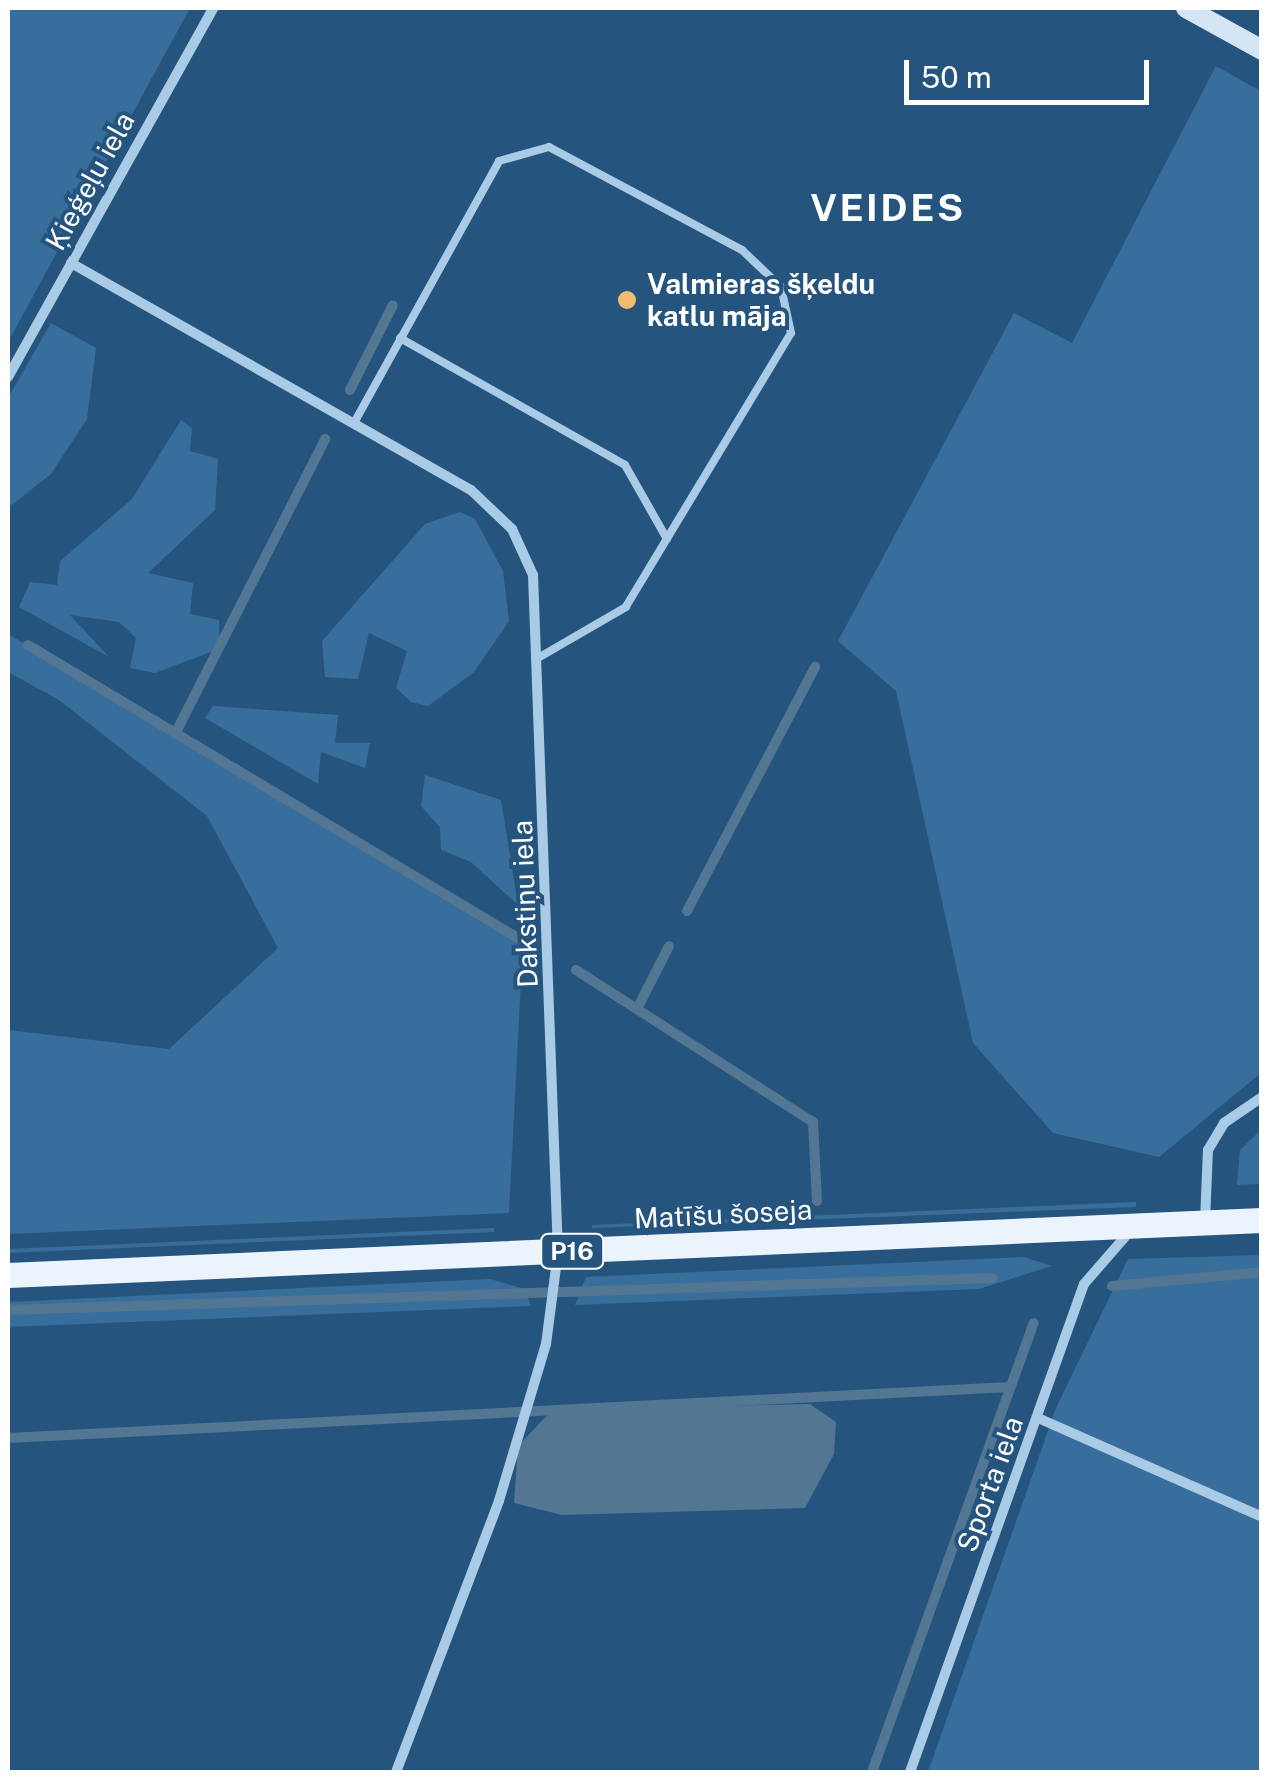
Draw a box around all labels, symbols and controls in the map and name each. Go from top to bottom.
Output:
scale bar [909,40,1154,102]
text: 50 m [921,59,992,95]
street label: Ķieģeļu iela [38,106,142,256]
district label: VEIDES [810,185,966,231]
place label: Valmieras šķeldu katlu māja [647,267,875,333]
marker: Valmieras šķeldu katlu māja [616,289,638,311]
street label: Dakstiņu iela [505,819,545,989]
street label: Matīšu šoseja [633,1193,813,1235]
road number: P16 [540,1231,604,1271]
street label: Sporta iela [950,1412,1030,1556]

